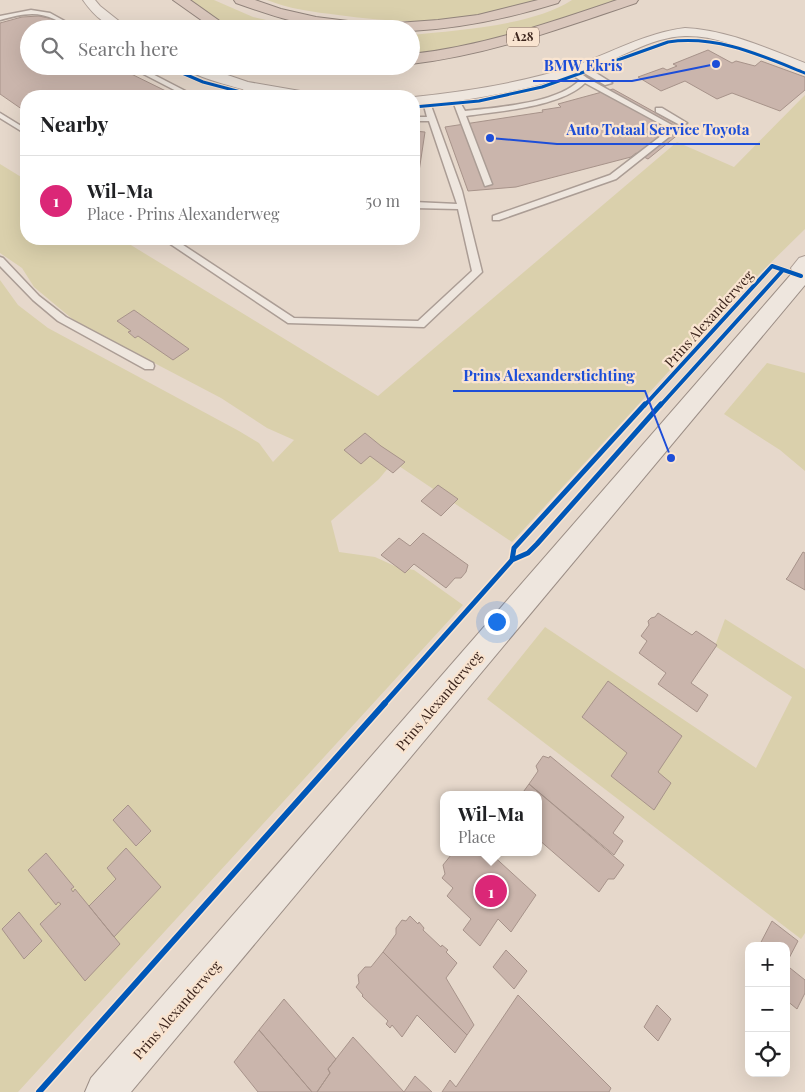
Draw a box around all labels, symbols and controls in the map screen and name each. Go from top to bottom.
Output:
search box [20,20,420,75]
road number: A28 [507,28,539,46]
icon: search [38,34,66,62]
text: Search here [78,35,178,61]
callout: BMW Ekris [533,51,632,81]
text: BMW Ekris [544,55,622,75]
text: Nearby [40,109,109,137]
callout: Auto Totaal Service Toyota [557,114,760,144]
text: Auto Totaal Service Toyota [566,119,750,139]
text: Wil-Ma [87,177,153,203]
text: 1 [53,190,59,211]
text: 50 m [366,190,400,211]
text: Place · Prins Alexanderweg [87,203,280,224]
street label: Prins Alexanderweg [660,265,758,371]
callout: Prins Alexanderstichting [453,361,645,391]
text: Prins Alexanderstichting [463,365,636,385]
your location [484,609,510,635]
street label: Prins Alexanderweg [391,646,486,755]
popup [440,791,542,856]
text: Wil-Ma [458,800,524,826]
text: Place [458,826,496,847]
pin: 1 [475,872,507,910]
map controls [745,942,790,1077]
button: + [745,942,790,987]
street label: Prins Alexanderweg [128,956,225,1063]
button: − [745,987,790,1032]
button: locate [745,1032,790,1077]

